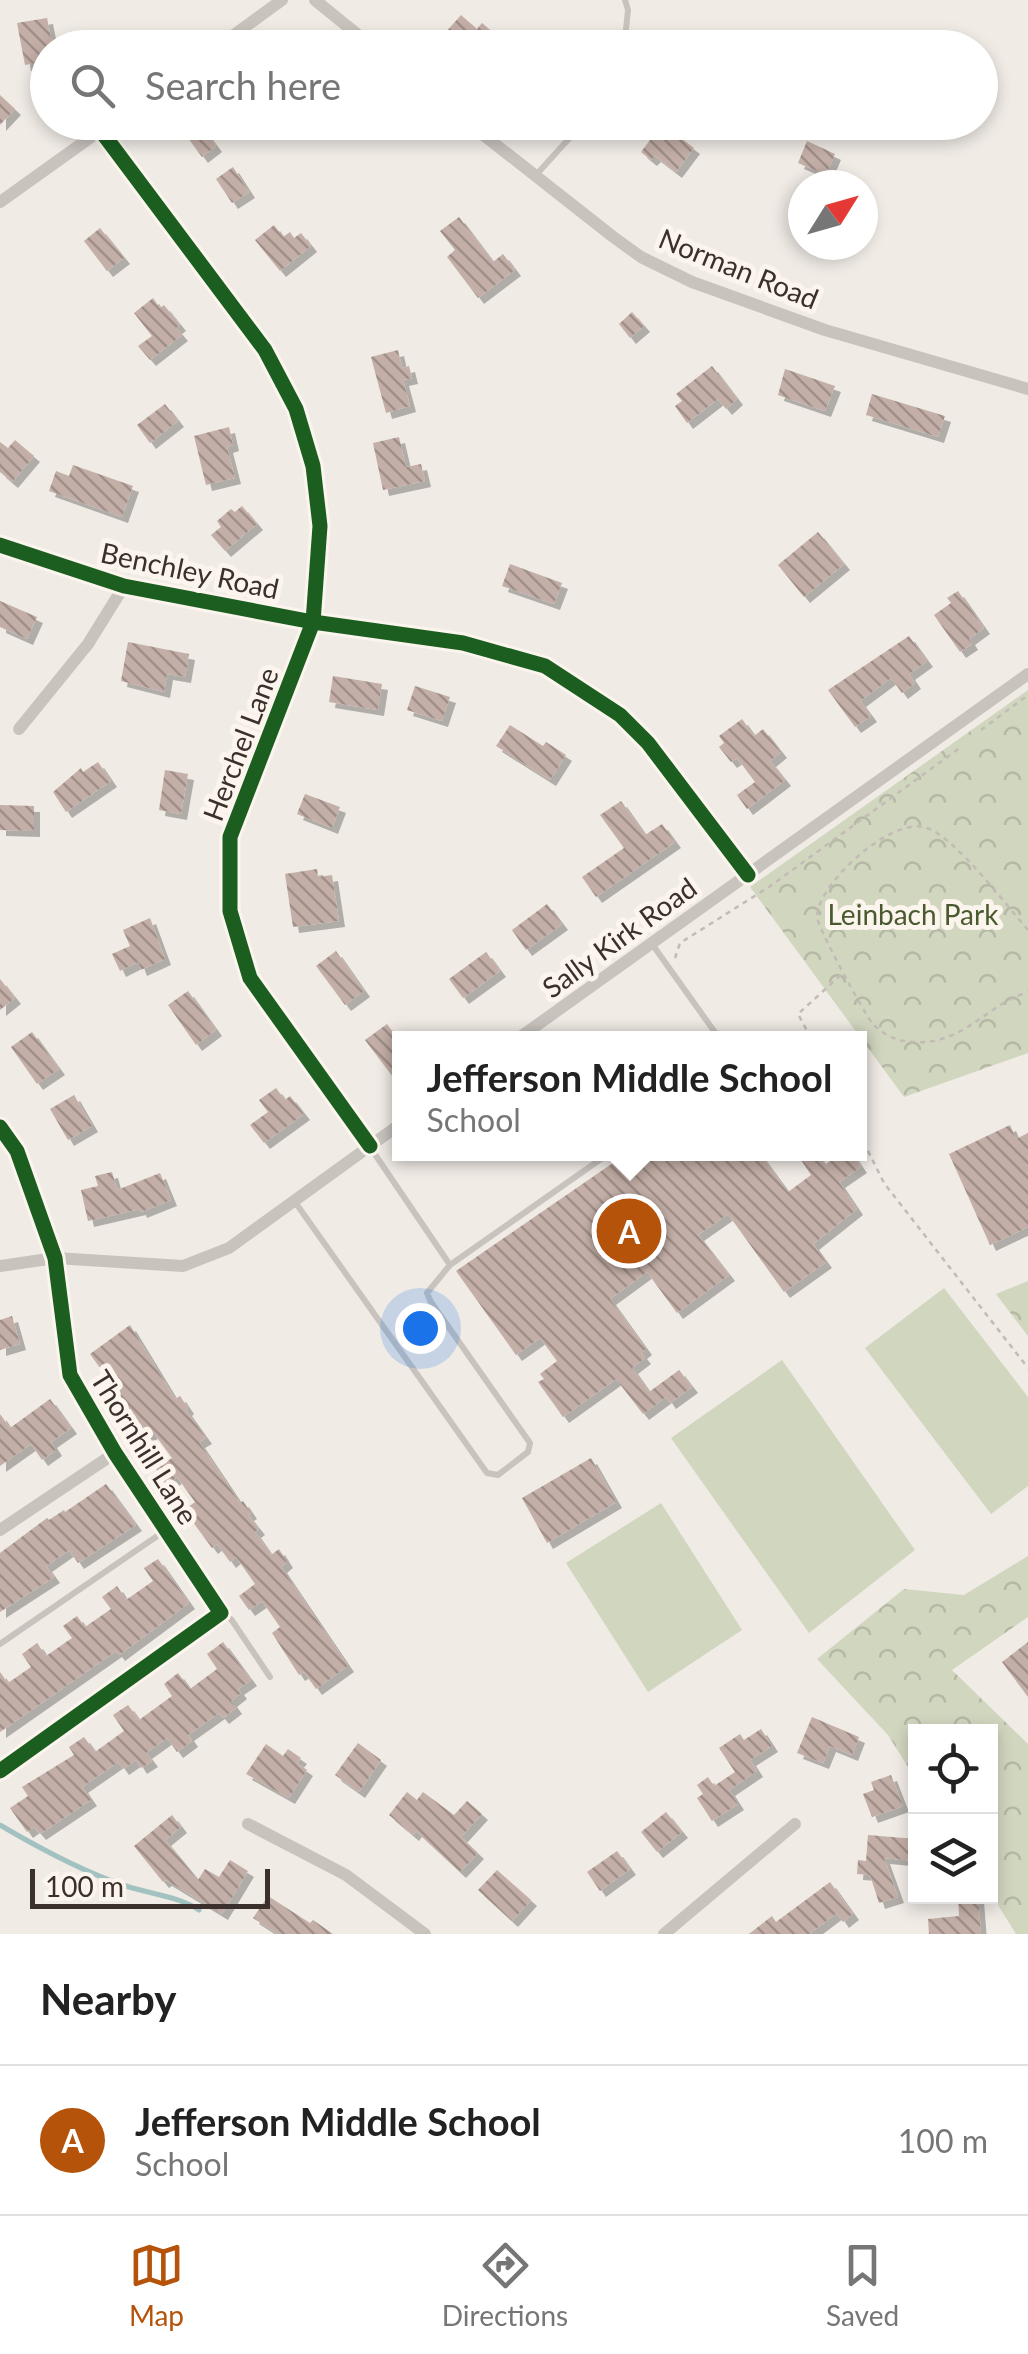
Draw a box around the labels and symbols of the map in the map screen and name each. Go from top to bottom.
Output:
north arrow [788,170,878,260]
street label: Norman Road [654,221,824,315]
street label: Benchley Road [98,535,282,605]
street label: Herchel Lane [195,662,285,826]
street label: Sally Kirk Road [535,870,703,1004]
park label: Leinbach Park [828,897,999,931]
pin: A [596,1194,662,1268]
your location [395,1303,446,1354]
street label: Thornhill Lane [84,1364,206,1530]
scale bar [30,1864,270,1908]

